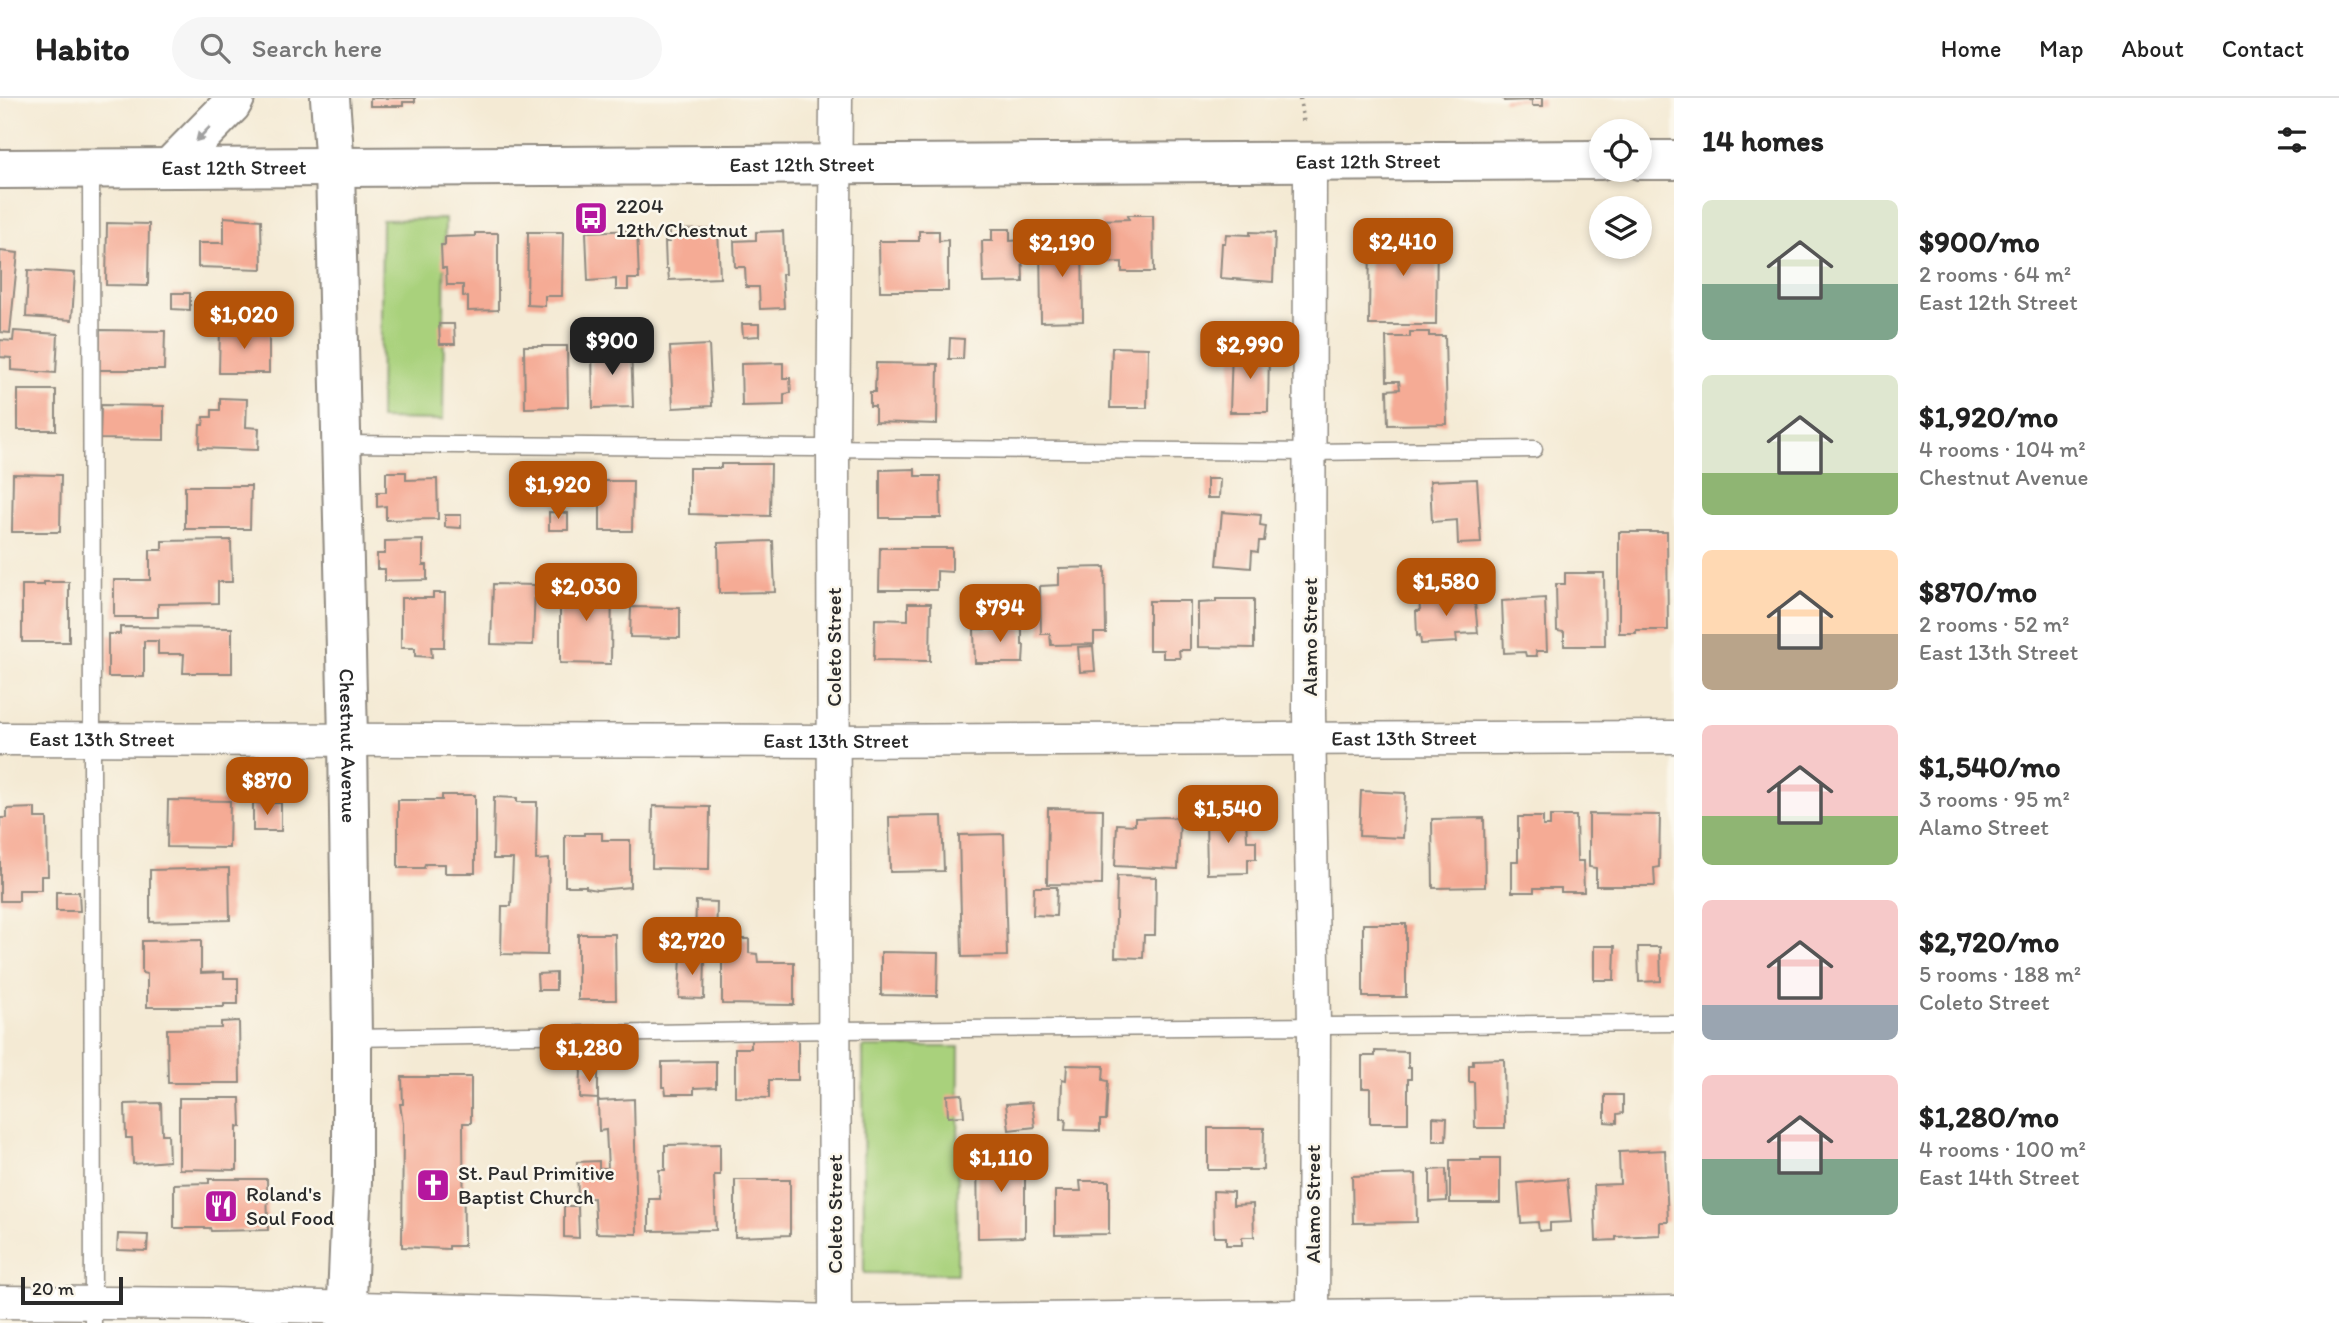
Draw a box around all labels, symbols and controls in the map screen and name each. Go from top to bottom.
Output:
search box [172,17,662,80]
text: Habito [35,29,130,68]
icon: search [196,29,234,67]
text: Search here [252,32,382,64]
text: Home [1941,34,2001,63]
text: Map [2039,34,2083,63]
text: About [2121,34,2184,63]
text: Contact [2222,34,2304,63]
map controls [1589,119,1652,259]
button: locate [1589,119,1652,182]
icon: filters [2273,121,2311,159]
text: 14 homes [1702,122,1824,159]
one-way arrow [195,125,211,142]
street label: East 12th Street [1295,148,1441,174]
street label: East 12th Street [729,151,875,177]
street label: East 12th Street [161,154,307,180]
place label: 2204 12th/Chestnut [616,193,748,242]
button: layers [1589,196,1652,259]
bus stop icon: 2204 12th/Chestnut [572,199,610,237]
pin: $2,410 [1346,218,1460,278]
pin: $2,190 [1005,220,1119,279]
text: $900/mo [1919,223,2040,260]
text: $2,410 [1369,227,1437,255]
text: $2,190 [1029,228,1095,256]
icon: home [1758,228,1842,312]
text: 2 rooms · 64 m² [1919,260,2071,288]
text: East 12th Street [1919,288,2078,316]
pin: $1,020 [187,292,301,351]
text: $1,020 [210,300,278,328]
pin: $900 [571,317,653,377]
pin: $2,990 [1193,322,1307,381]
text: $900 [586,326,638,354]
text: $2,990 [1216,330,1284,358]
text: $1,920/mo [1919,398,2058,435]
icon: home [1758,403,1842,487]
text: 4 rooms · 104 m² [1919,435,2086,463]
pin: $1,920 [501,462,615,521]
text: Chestnut Avenue [1919,463,2088,491]
text: $1,920 [525,470,591,498]
pin: $1,580 [1389,559,1503,618]
pin: $2,030 [529,564,643,623]
text: $1,580 [1413,567,1479,595]
text: $2,030 [551,572,621,600]
text: $870/mo [1919,573,2037,610]
street label: Alamo Street [1297,578,1322,696]
icon: home [1758,578,1842,662]
pin: $794 [959,584,1041,644]
street label: Coleto Street [821,587,846,707]
text: $794 [976,593,1024,621]
text: 2 rooms · 52 m² [1919,610,2069,638]
text: East 13th Street [1919,638,2078,666]
street label: Chestnut Avenue [334,668,362,823]
street label: East 13th Street [1331,725,1477,751]
street label: East 13th Street [29,726,175,751]
street label: East 13th Street [763,728,909,753]
text: $1,540/mo [1919,748,2061,785]
icon: home [1758,753,1842,837]
pin: $870 [226,758,308,817]
text: $870 [242,766,292,794]
text: 3 rooms · 95 m² [1919,785,2070,813]
pin: $1,540 [1171,786,1285,845]
text: $1,540 [1194,794,1262,822]
text: Alamo Street [1919,813,2049,841]
pin: $2,720 [635,918,749,977]
text: $2,720/mo [1919,923,2059,960]
text: $2,720 [659,926,725,954]
icon: home [1758,928,1842,1012]
text: 5 rooms · 188 m² [1919,960,2081,988]
text: Coleto Street [1919,988,2050,1016]
pin: $1,280 [532,1024,646,1084]
text: $1,280 [556,1033,622,1061]
text: $1,280/mo [1919,1098,2059,1135]
icon: home [1758,1103,1842,1187]
pin: $1,110 [944,1134,1058,1194]
text: 4 rooms · 100 m² [1919,1135,2086,1163]
text: $1,110 [969,1143,1033,1171]
street label: Alamo Street [1300,1145,1325,1263]
street label: Coleto Street [822,1154,847,1274]
place label: St. Paul Primitive Baptist Church [458,1160,615,1209]
text: East 14th Street [1919,1163,2080,1191]
church icon: St. Paul Primitive Baptist Church [414,1166,452,1204]
place label: Roland's Soul Food [246,1181,334,1230]
restaurant icon: Roland's Soul Food [202,1187,240,1225]
scale bar [21,1274,122,1306]
text: 20 m [32,1277,74,1300]

